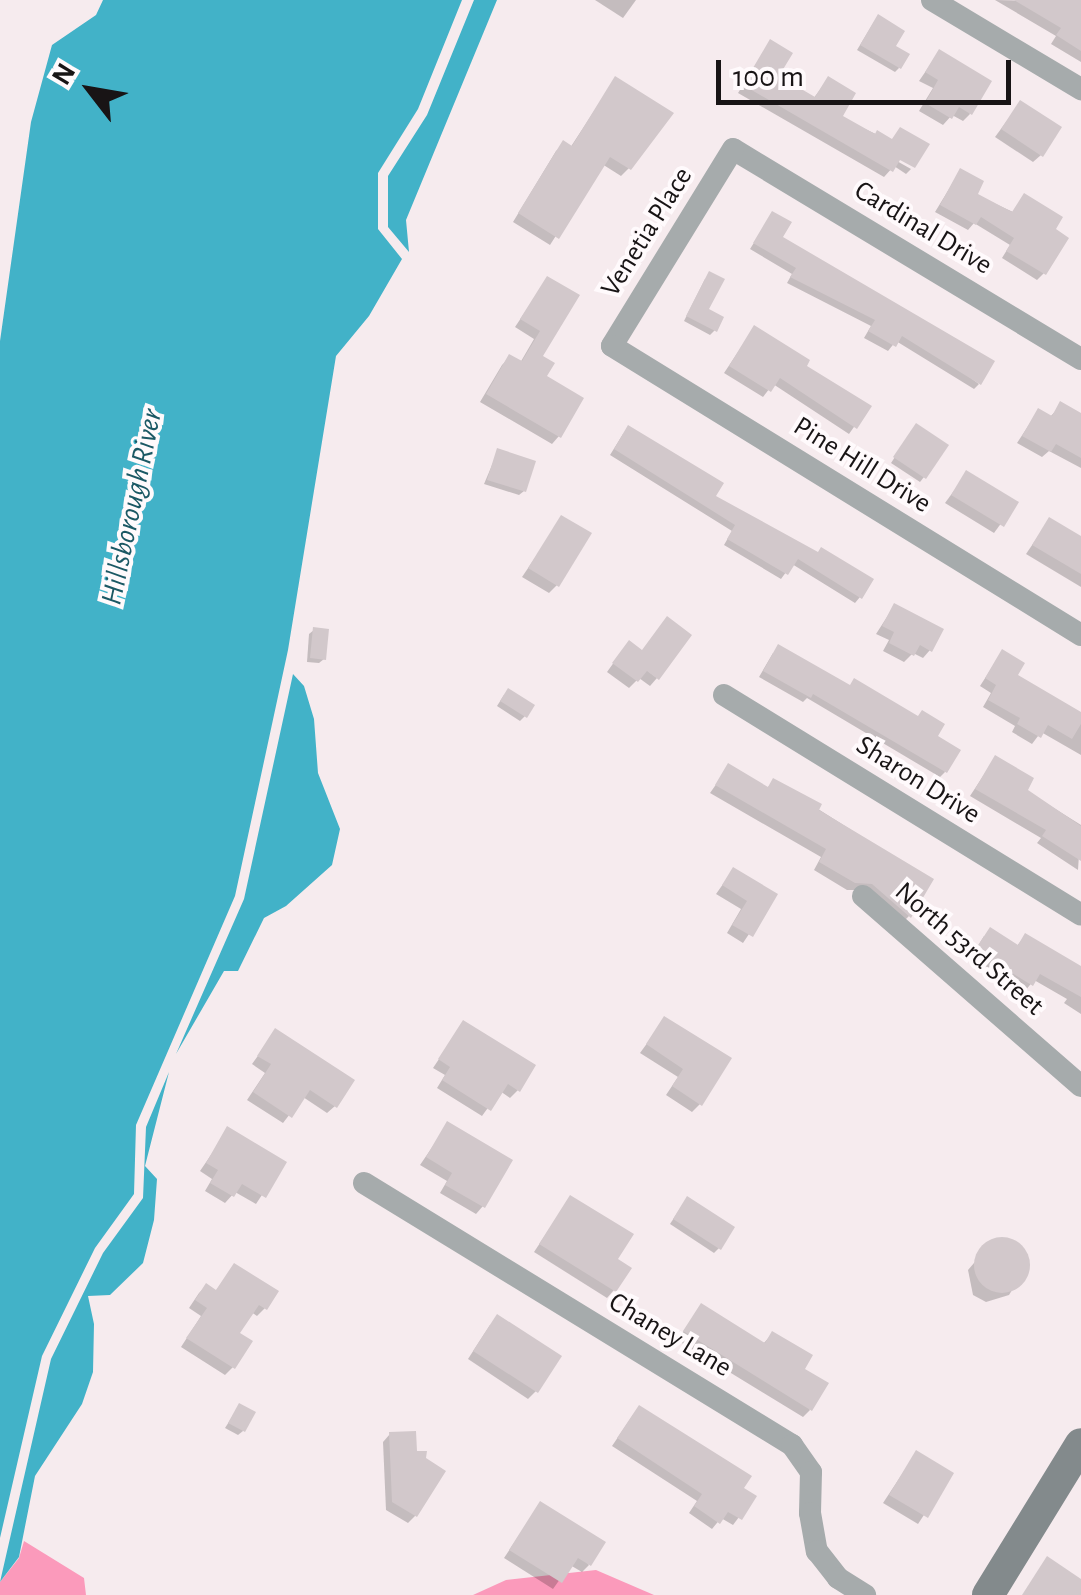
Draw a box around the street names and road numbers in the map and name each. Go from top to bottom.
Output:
street label: Venetia Place [594,161,700,303]
street label: Cardinal Drive [848,174,998,282]
street label: Pine Hill Drive [787,409,937,521]
street label: Sharon Drive [850,729,986,831]
street label: North 53rd Street [888,875,1050,1023]
street label: Chaney Lane [602,1285,738,1385]

